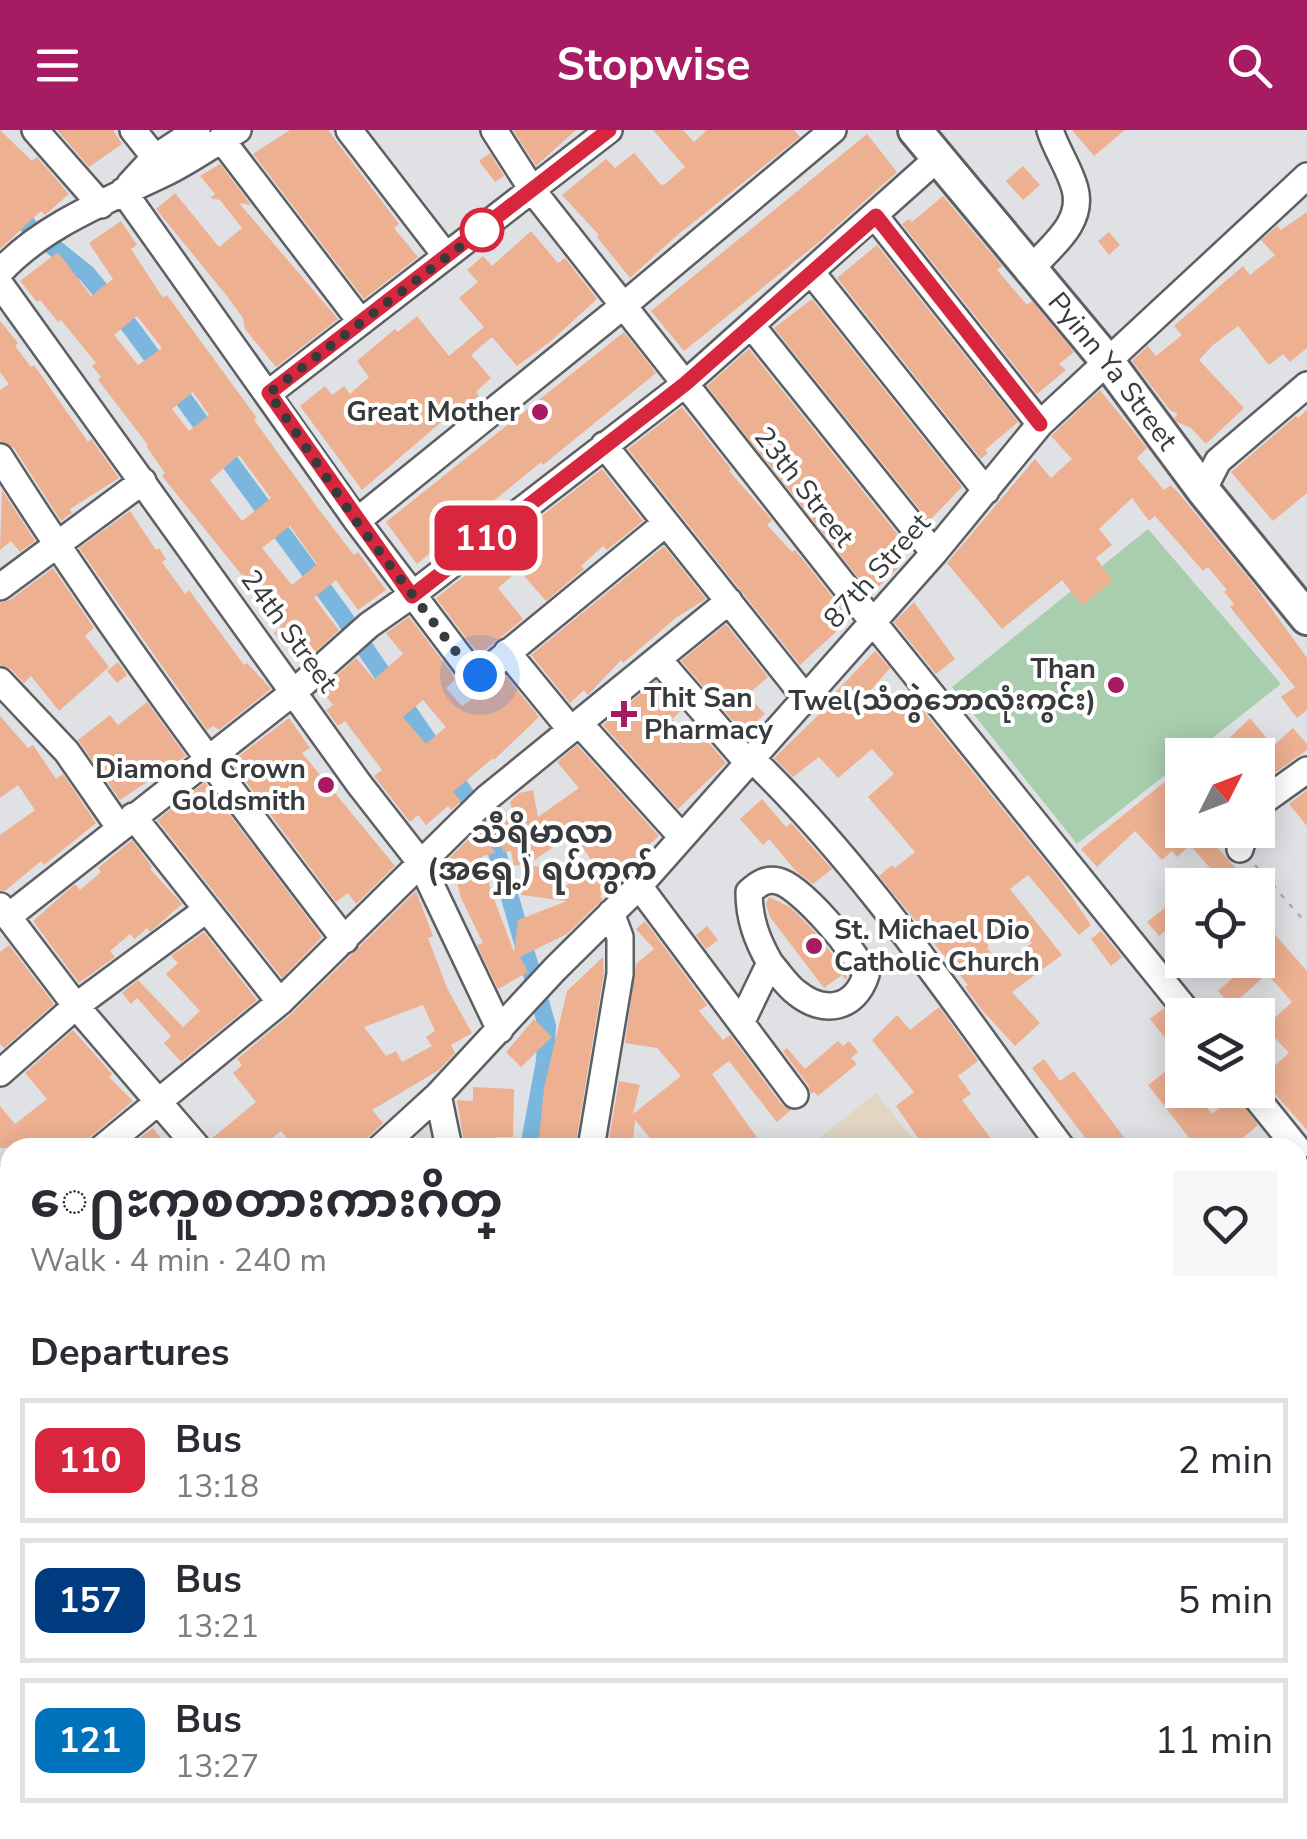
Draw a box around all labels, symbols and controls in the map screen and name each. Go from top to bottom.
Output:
text: Stopwise [557,35,750,96]
icon: menu [30,38,85,93]
icon: search [1222,38,1277,93]
unlabelled marker [461,209,503,251]
street label: Pyinn Ya Street [1039,284,1186,458]
place label: Great Mother [346,393,520,431]
marker: Great Mother [529,401,551,423]
street label: 23th Street [745,419,863,555]
street label: 87th Street [815,505,939,637]
line badge: 110 [428,506,544,570]
text: 110 [454,515,518,562]
street label: 24th Street [232,562,346,700]
your location [455,650,505,700]
place label: Than Twel(သံတွဲဘောလုံးကွင်း) [788,650,1096,723]
marker: Than Twel(သံတွဲဘောလုံးကွင်း) [1105,674,1127,696]
place label: Thit San Pharmacy [644,679,773,749]
marker: Thit San Pharmacy [613,703,635,725]
north arrow [1165,738,1275,848]
map controls [1165,738,1275,1108]
place label: Diamond Crown Goldsmith [95,750,306,820]
marker: Diamond Crown Goldsmith [315,774,337,796]
district label: သီရိမာလာ (အရှေ့) ရပ်ကွက် [427,810,657,895]
button: locate [1165,868,1275,978]
place label: St. Michael Dio Catholic Church [834,911,1040,981]
marker: St. Michael Dio Catholic Church [803,935,825,957]
button: layers [1165,998,1275,1108]
text: ေ႐ႊကူစတားကားဂိတ္ [30,1168,503,1234]
button: heart [1173,1171,1278,1276]
text: Walk · 4 min · 240 m [30,1239,327,1282]
text: Departures [30,1327,229,1378]
text: Bus [175,1414,242,1465]
text: 2 min [1178,1435,1273,1486]
text: 110 [58,1437,122,1484]
text: 13:18 [175,1465,259,1508]
text: Bus [175,1554,242,1605]
text: 5 min [1178,1575,1273,1626]
text: 157 [58,1577,122,1624]
text: 13:21 [175,1605,259,1648]
text: Bus [175,1694,242,1745]
text: 11 min [1155,1715,1273,1766]
text: 121 [58,1717,122,1764]
text: 13:27 [175,1745,259,1788]

